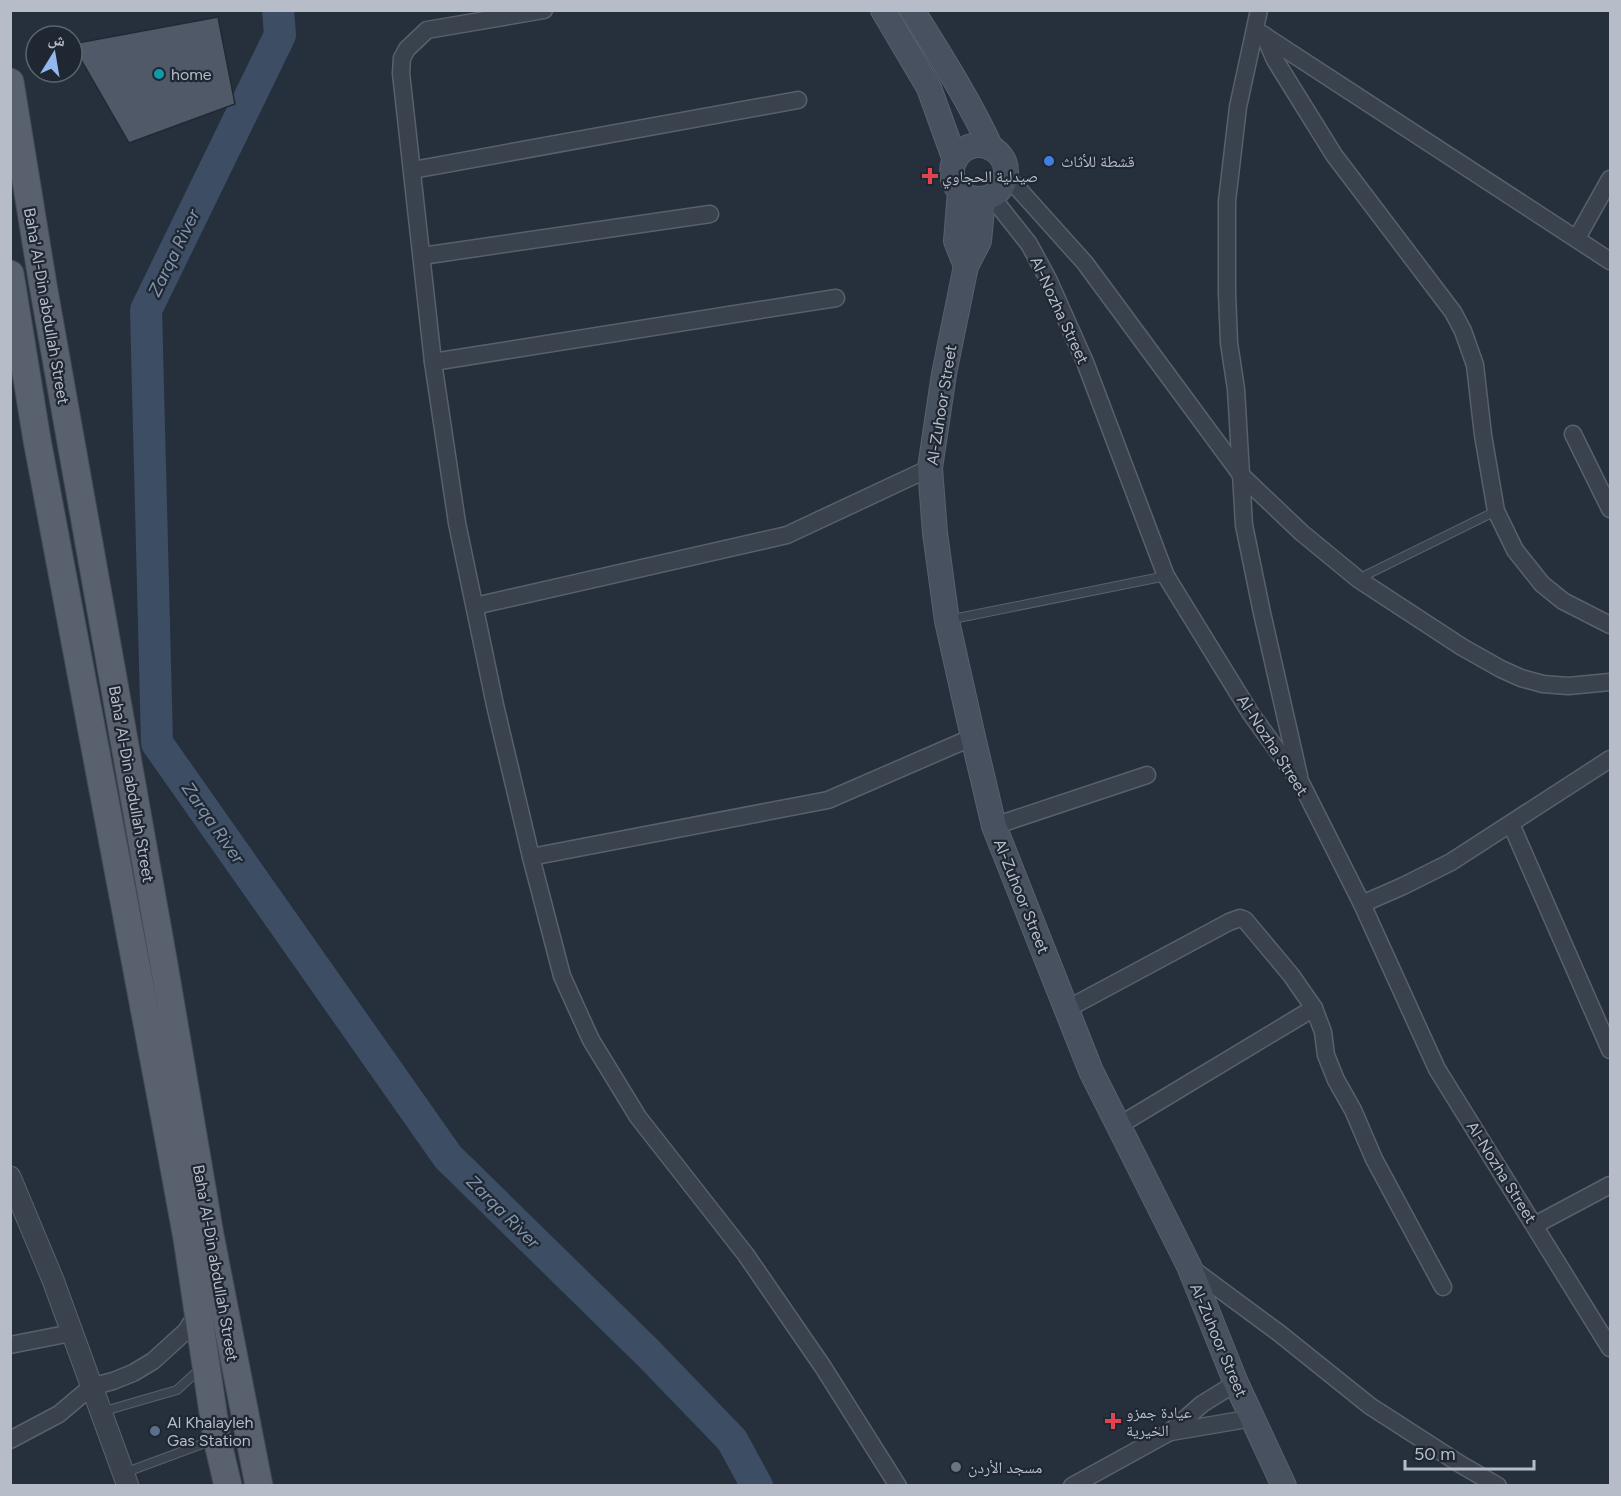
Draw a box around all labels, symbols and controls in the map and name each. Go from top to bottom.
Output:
north arrow [24,24,84,84]
text: ش [47,29,67,51]
place label: home [171,65,212,84]
marker: home [152,67,166,81]
place label: قشطة للأثاث [1061,152,1135,171]
marker: قشطة للأثاث [1042,154,1056,168]
place label: صيدلية الحجاوي [942,167,1038,189]
marker: صيدلية الحجاوي [923,169,937,183]
water label: Zarqa River [143,205,205,300]
street label: Baha' Al-Din abdullah Street [20,206,73,406]
street label: Al-Nozha Street [1026,253,1093,367]
street label: Al-Zuhoor Street [923,343,960,467]
street label: Baha' Al-Din abdullah Street [105,684,158,884]
street label: Al-Nozha Street [1233,691,1312,799]
water label: Zarqa River [177,778,250,869]
street label: Al-Zuhoor Street [990,836,1053,956]
street label: Al-Nozha Street [1463,1118,1540,1227]
street label: Baha' Al-Din abdullah Street [189,1163,242,1363]
water label: Zarqa River [462,1171,545,1254]
street label: Al-Zuhoor Street [1186,1280,1251,1400]
place label: عيادة جمزو الخيرية [1126,1403,1192,1440]
marker: عيادة جمزو الخيرية [1104,1412,1122,1430]
place label: Al Khalayleh Gas Station [167,1413,253,1450]
marker: Al Khalayleh Gas Station [148,1424,162,1438]
scale bar [1405,1433,1534,1471]
text: 50 m [1414,1443,1456,1465]
place label: مسجد الأردن [968,1458,1042,1478]
marker: مسجد الأردن [949,1460,963,1474]

